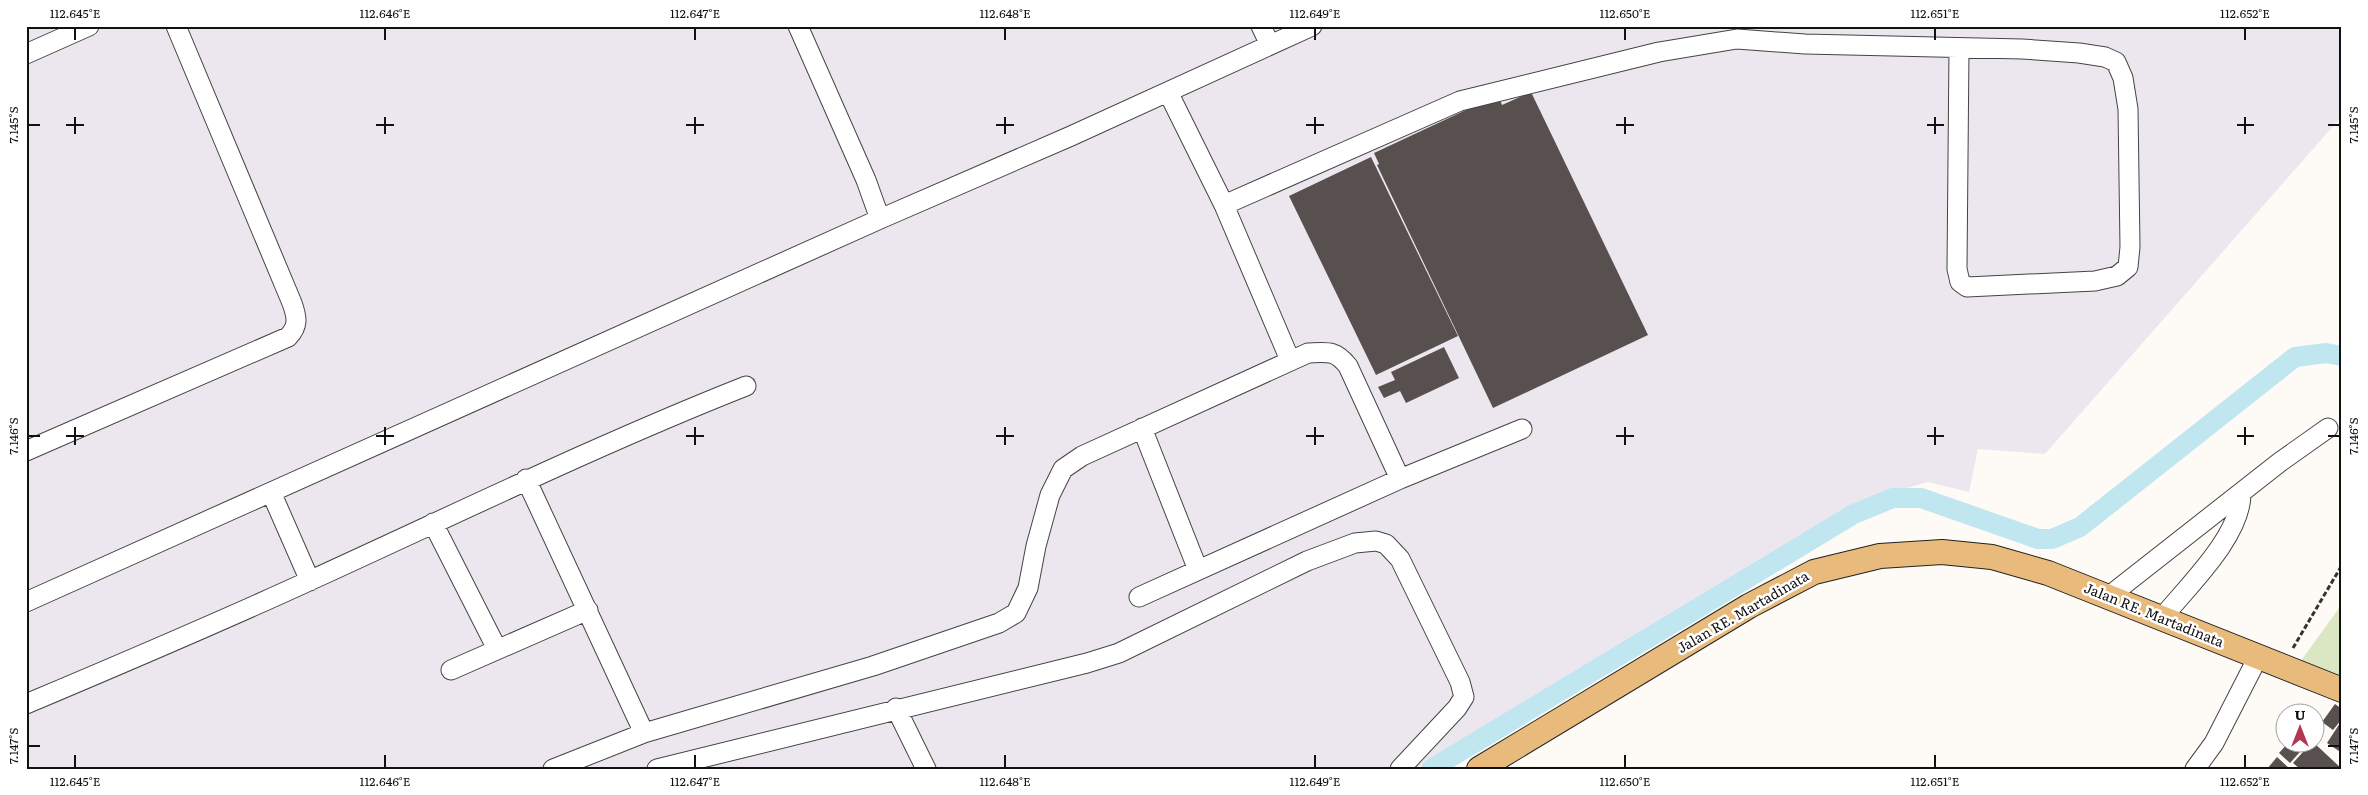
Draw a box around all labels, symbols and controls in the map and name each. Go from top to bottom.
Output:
text: 112.645°E [50,4,101,22]
text: 112.646°E [360,4,411,22]
text: 112.647°E [670,4,720,22]
text: 112.648°E [979,4,1031,22]
text: 112.649°E [1290,4,1341,22]
text: 112.650°E [1600,4,1651,22]
text: 112.651°E [1911,4,1960,22]
text: 112.652°E [2220,4,2270,22]
text: 7.145°S [4,106,22,144]
text: 7.145°S [2344,106,2362,144]
text: 7.146°S [4,417,22,455]
text: 7.146°S [2344,417,2362,455]
street label: Jalan RE. Martadinata [1673,565,1812,657]
street label: Jalan RE. Martadinata [2082,577,2228,651]
north arrow [2276,702,2326,752]
text: U [2294,704,2306,724]
text: 7.147°S [4,728,22,764]
text: 7.147°S [2344,728,2362,764]
text: 112.645°E [50,772,101,790]
text: 112.646°E [360,772,411,790]
text: 112.647°E [670,772,720,790]
text: 112.648°E [979,772,1031,790]
text: 112.649°E [1290,772,1341,790]
text: 112.650°E [1600,772,1651,790]
text: 112.651°E [1911,772,1960,790]
text: 112.652°E [2220,772,2270,790]

